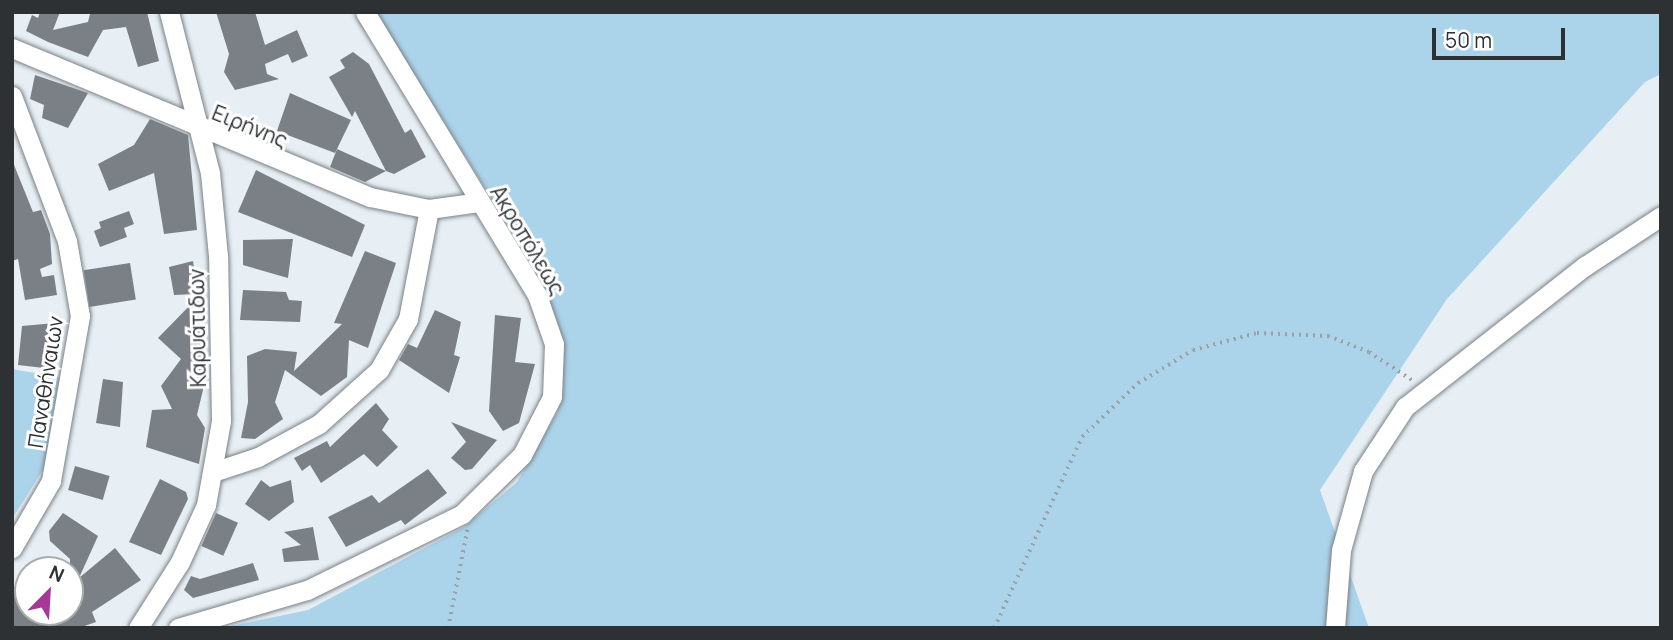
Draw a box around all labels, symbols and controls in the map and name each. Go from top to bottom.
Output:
scale bar [1435,14,1568,58]
text: 50 m [1445,26,1492,54]
street label: Ειρήνης [209,99,291,153]
street label: Ακροπόλεως [485,181,571,299]
street label: Καρυάτιδων [183,268,211,388]
street label: Παναθήναιων [22,314,68,450]
north arrow [14,556,84,626]
text: N [45,559,68,588]

